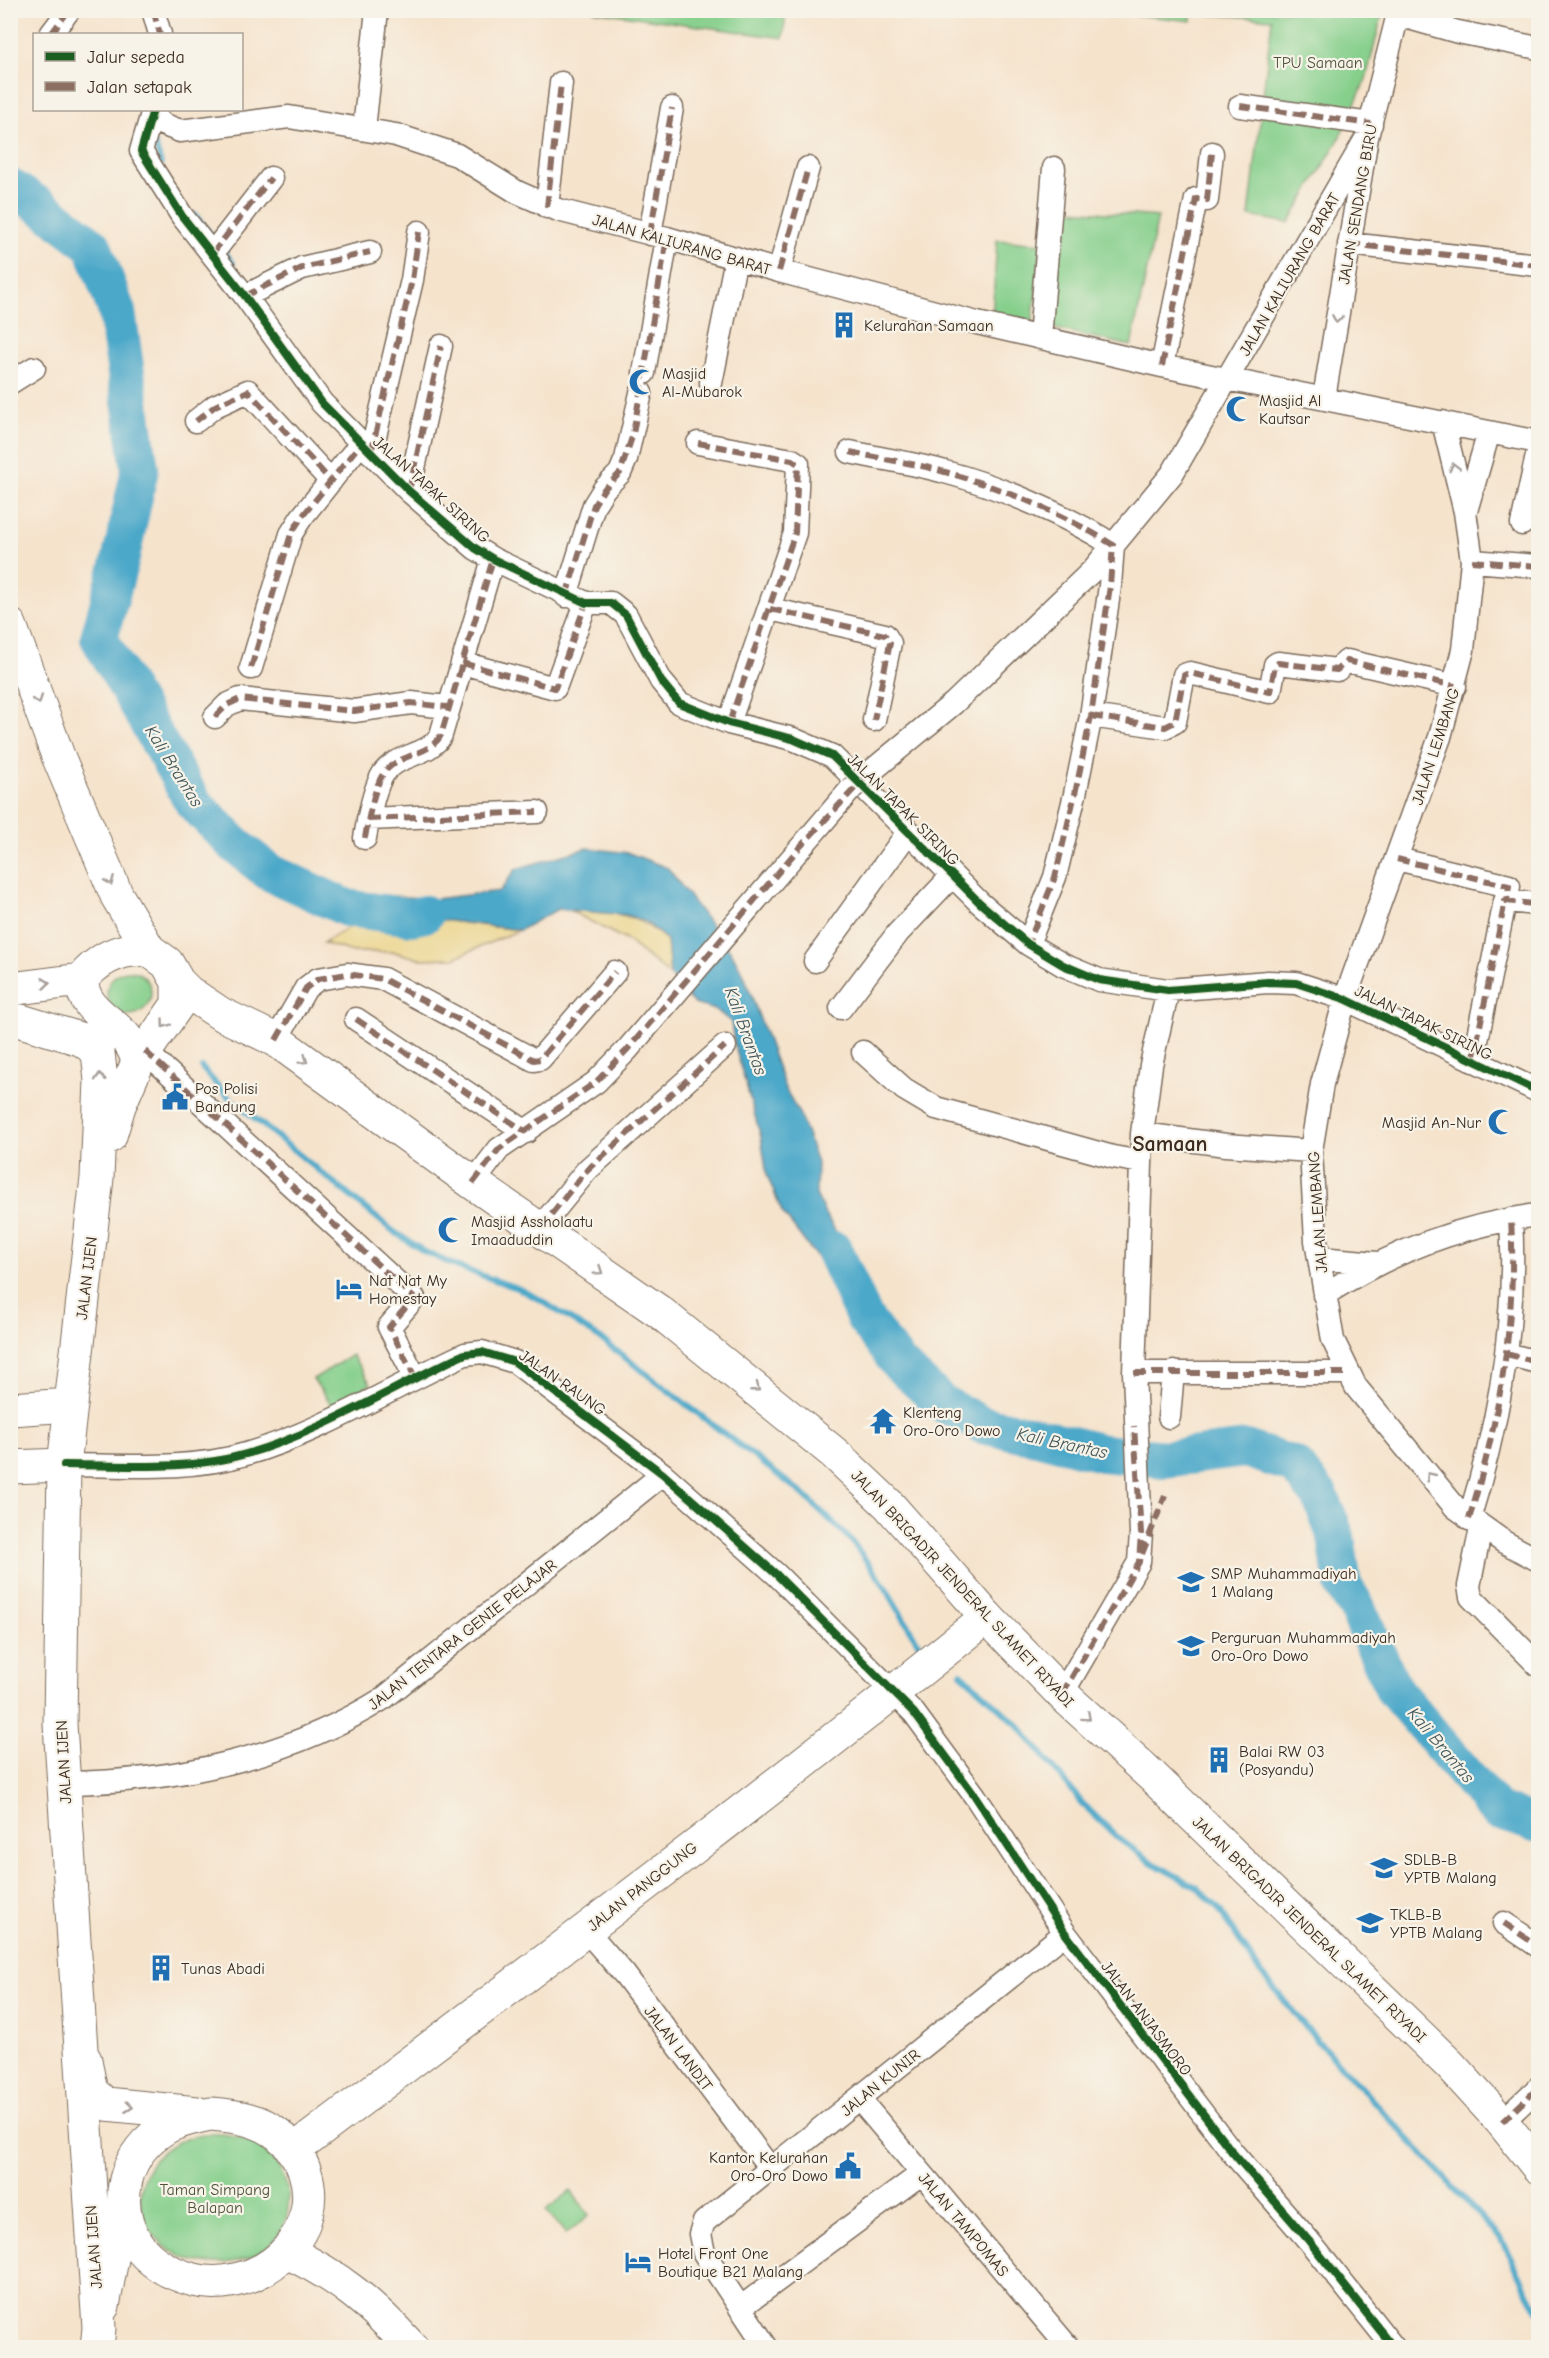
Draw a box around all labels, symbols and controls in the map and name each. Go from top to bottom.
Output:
legend [33,33,243,111]
text: Jalur sepeda [87,47,185,68]
park label: TPU Samaan [1273,54,1363,72]
text: Jalan setapak [87,77,192,98]
street label: JALAN SENDANG BIRU [1335,123,1381,286]
street label: JALAN KALIURANG BARAT [1236,189,1344,359]
street label: JALAN KALIURANG BARAT [590,211,774,279]
building icon: Kelurahan Samaan [829,310,859,340]
one-way arrow [1331,313,1344,323]
place label: Kelurahan Samaan [864,317,994,335]
place label: Masjid Al-Mubarok [662,365,742,401]
mosque icon: Masjid Al-Mubarok [627,367,657,397]
place label: Masjid Al Kautsar [1259,392,1321,428]
mosque icon: Masjid Al Kautsar [1224,394,1254,424]
street label: JALAN TAPAK SIRING [369,433,493,547]
one-way arrow [1449,462,1462,472]
street label: JALAN LEMBANG [1409,685,1463,807]
one-way arrow [30,694,43,705]
water label: Kali Brantas [140,722,207,811]
street label: JALAN TAPAK SIRING [844,750,963,869]
one-way arrow [103,874,115,885]
one-way arrow [41,977,50,990]
street label: JALAN TAPAK SIRING [1352,982,1495,1064]
water label: Kali Brantas [720,984,771,1079]
one-way arrow [161,1018,172,1029]
one-way arrow [298,1053,309,1064]
one-way arrow [94,1073,107,1082]
place label: Pos Polisi Bandung [195,1080,258,1116]
public building icon: Pos Polisi Bandung [160,1082,190,1112]
mosque icon: Masjid An-Nur [1486,1107,1516,1137]
place label: Masjid An-Nur [1382,1114,1482,1132]
district label: Samaan [1133,1131,1208,1157]
street label: JALAN LEMBANG [1305,1150,1331,1273]
place label: Masjid Assholaatu Imaaduddin [471,1213,593,1249]
mosque icon: Masjid Assholaatu Imaaduddin [436,1215,466,1245]
street label: JALAN IJEN [73,1236,101,1321]
one-way arrow [593,1264,604,1275]
place label: Nat Nat My Homestay [369,1272,448,1308]
hotel icon: Nat Nat My Homestay [334,1274,364,1304]
street label: JALAN RAUNG [516,1346,609,1419]
one-way arrow [749,1380,760,1391]
place label: Klenteng Oro-Oro Dowo [903,1404,1001,1440]
temple icon: Klenteng Oro-Oro Dowo [868,1406,898,1436]
water label: Kali Brantas [1015,1424,1110,1463]
street label: JALAN BRIGADIR JENDERAL SLAMET RIYADI [847,1466,1077,1711]
one-way arrow [1427,1472,1438,1483]
street label: JALAN TENTARA GENIE PELAJAR [365,1555,561,1714]
place label: SMP Muhammadiyah 1 Malang [1211,1565,1357,1601]
school or university icon: SMP Muhammadiyah 1 Malang [1176,1567,1206,1597]
place label: Perguruan Muhammadiyah Oro-Oro Dowo [1211,1629,1396,1665]
school or university icon: Perguruan Muhammadiyah Oro-Oro Dowo [1176,1631,1206,1661]
water label: Kali Brantas [1403,1703,1479,1788]
one-way arrow [1080,1710,1091,1721]
street label: JALAN IJEN [53,1720,75,1804]
place label: Balai RW 03 (Posyandu) [1239,1743,1325,1779]
building icon: Balai RW 03 (Posyandu) [1204,1745,1234,1775]
street label: JALAN BRIGADIR JENDERAL SLAMET RIYADI [1189,1813,1430,2047]
street label: JALAN PANGGUNG [584,1838,701,1935]
place label: SDLB-B YPTB Malang [1404,1851,1497,1887]
school or university icon: SDLB-B YPTB Malang [1369,1853,1399,1883]
place label: TKLB-B YPTB Malang [1390,1906,1483,1942]
school or university icon: TKLB-B YPTB Malang [1355,1908,1385,1938]
building icon: Tunas Abadi [146,1953,176,1983]
street label: JALAN ANJASMORO [1097,1958,1195,2079]
place label: Tunas Abadi [181,1960,265,1978]
street label: JALAN LANDIT [640,2003,716,2095]
street label: JALAN KUNIR [838,2045,924,2120]
one-way arrow [124,2100,133,2113]
place label: Kantor Kelurahan Oro-Oro Dowo [709,2149,828,2185]
public building icon: Kantor Kelurahan Oro-Oro Dowo [833,2151,863,2181]
street label: JALAN TAMPOMAS [915,2169,1012,2280]
park label: Taman Simpang Balapan [160,2181,270,2217]
street label: JALAN IJEN [82,2205,106,2289]
place label: Hotel Front One Boutique B21 Malang [658,2245,803,2281]
hotel icon: Hotel Front One Boutique B21 Malang [623,2247,653,2277]

